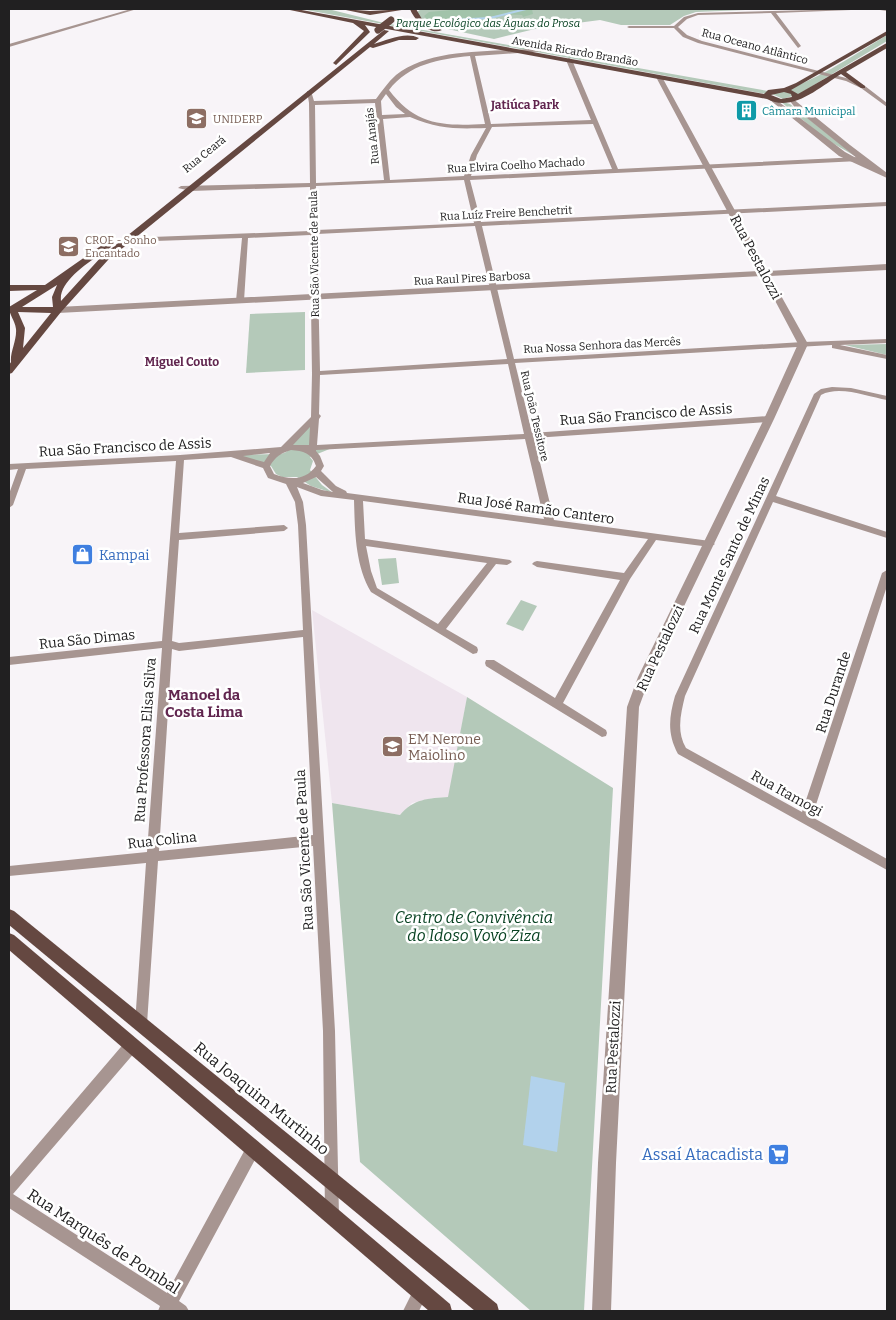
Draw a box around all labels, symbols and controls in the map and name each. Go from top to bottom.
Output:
park label: Parque Ecológico das Águas do Prosa [396,16,580,30]
street label: Rua Oceano Atlântico [700,26,809,67]
street label: Avenida Ricardo Brandão [511,34,639,69]
district label: Jatiúca Park [490,98,560,112]
building icon: Câmara Municipal [734,99,758,123]
place label: Câmara Municipal [762,105,856,118]
school or university icon: UNIDERP [185,107,209,131]
street label: Rua Anajás [363,107,382,165]
place label: UNIDERP [213,113,263,126]
street label: Rua Ceará [180,133,228,176]
street label: Rua Elvira Coelho Machado [447,155,585,176]
street label: Rua São Vicente de Paula [307,191,322,317]
street label: Rua Luíz Freire Benchetrit [440,204,573,223]
street label: Rua Pestalozzi [726,212,785,302]
school or university icon: CROE - Sonho Encantado [57,234,81,258]
place label: CROE - Sonho Encantado [85,234,157,260]
street label: Rua Raul Pires Barbosa [413,269,531,288]
street label: Rua Nossa Senhora das Mercês [523,335,681,356]
district label: Miguel Couto [145,355,219,369]
street label: Rua João Tessitore [518,369,551,463]
street label: Rua São Francisco de Assis [559,400,733,429]
street label: Rua São Francisco de Assis [38,434,212,461]
street label: Rua Monte Santo de Minas [685,474,773,637]
street label: Rua José Ramão Cantero [457,489,615,528]
shop icon: Kampai [71,543,95,567]
place label: Kampai [99,547,150,564]
street label: Rua Pestalozzi [633,603,688,694]
street label: Rua São Dimas [38,626,136,653]
street label: Rua Durande [812,649,855,735]
street label: Rua Professora Elisa Silva [131,657,160,823]
district label: Manoel da Costa Lima [165,686,243,721]
place label: EM Nerone Maiolino [408,731,481,764]
school or university icon: EM Nerone Maiolino [380,735,404,759]
street label: Rua Itamogi [748,767,825,820]
street label: Rua São Vicente de Paula [292,769,317,931]
street label: Rua Colina [127,828,198,853]
park label: Centro de Convivência do Idoso Vovó Ziza [395,908,553,945]
street label: Rua Pestalozzi [603,1000,624,1094]
street label: Rua Joaquim Murtinho [190,1038,333,1159]
supermarket icon: Assaí Atacadista [767,1142,791,1166]
place label: Assaí Atacadista [642,1145,763,1164]
street label: Rua Marquês de Pombal [24,1185,184,1298]

